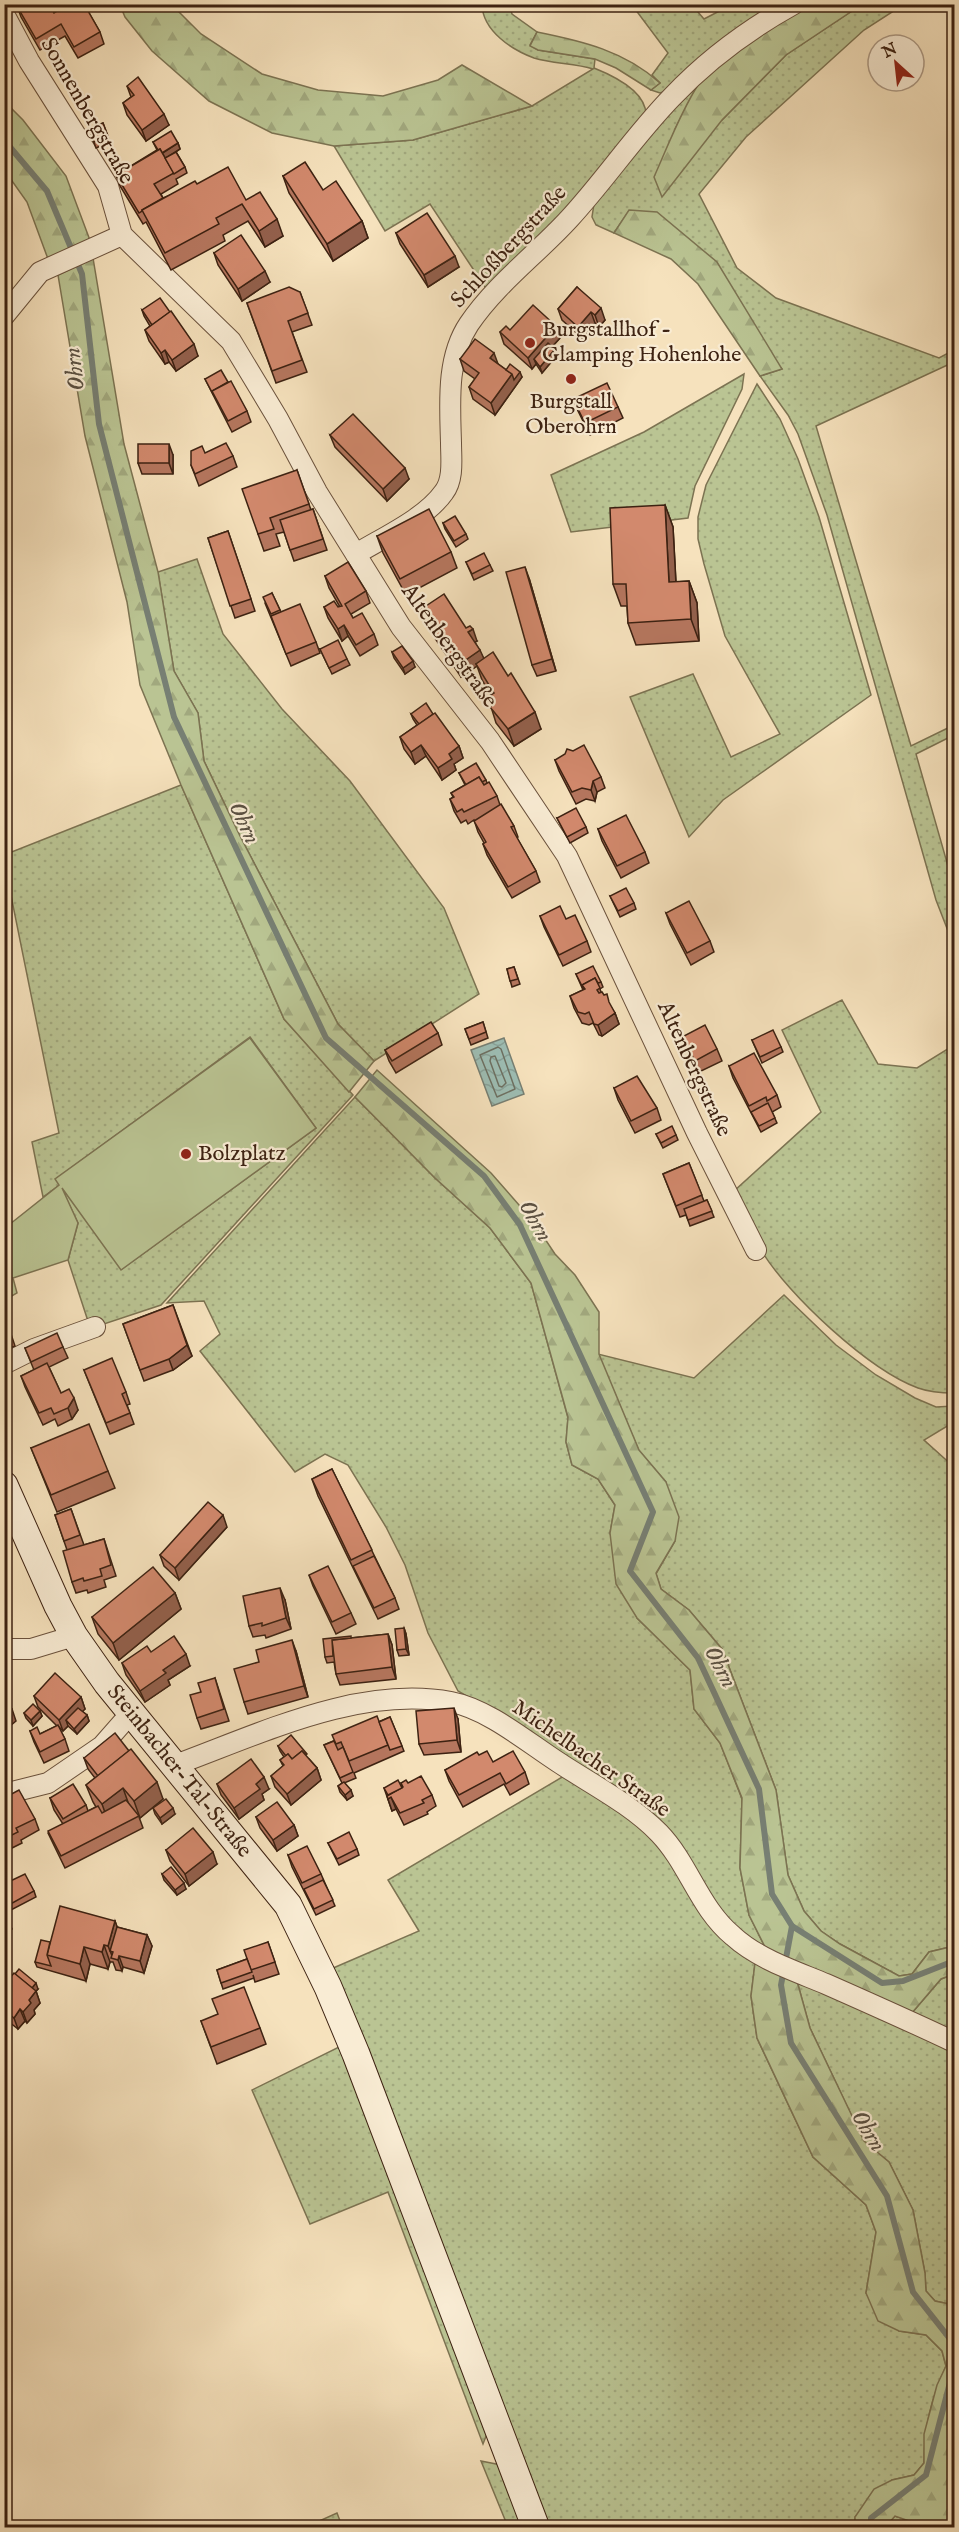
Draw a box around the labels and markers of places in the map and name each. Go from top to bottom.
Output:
place label: Burgstallhof - Glamping Hohenlohe [542,316,741,369]
marker: Burgstallhof - Glamping Hohenlohe [523,336,537,350]
marker: Burgstall Oberohrn [564,372,578,386]
place label: Burgstall Oberohrn [525,388,617,441]
place label: Bolzplatz [198,1140,286,1168]
marker: Bolzplatz [179,1147,193,1161]

